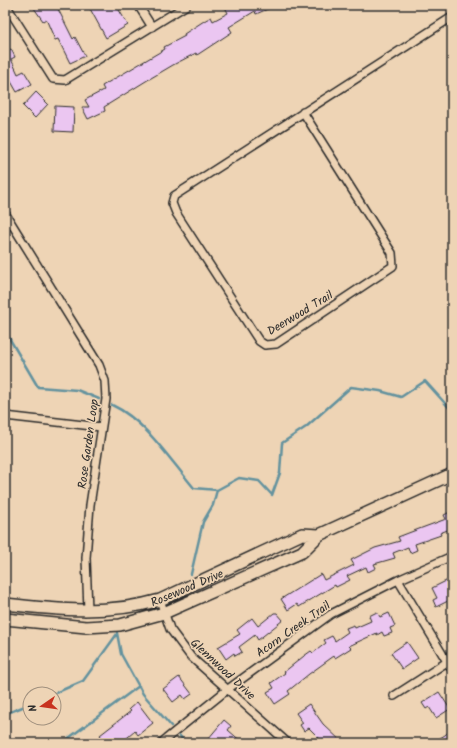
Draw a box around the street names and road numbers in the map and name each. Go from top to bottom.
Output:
street label: Deerwood Trail [264,286,337,341]
street label: Rose Garden Loop [73,398,104,490]
street label: Rosewood Drive [148,564,227,612]
street label: Acorn Creek Trail [252,597,335,662]
street label: Glennwood Drive [186,634,260,705]

